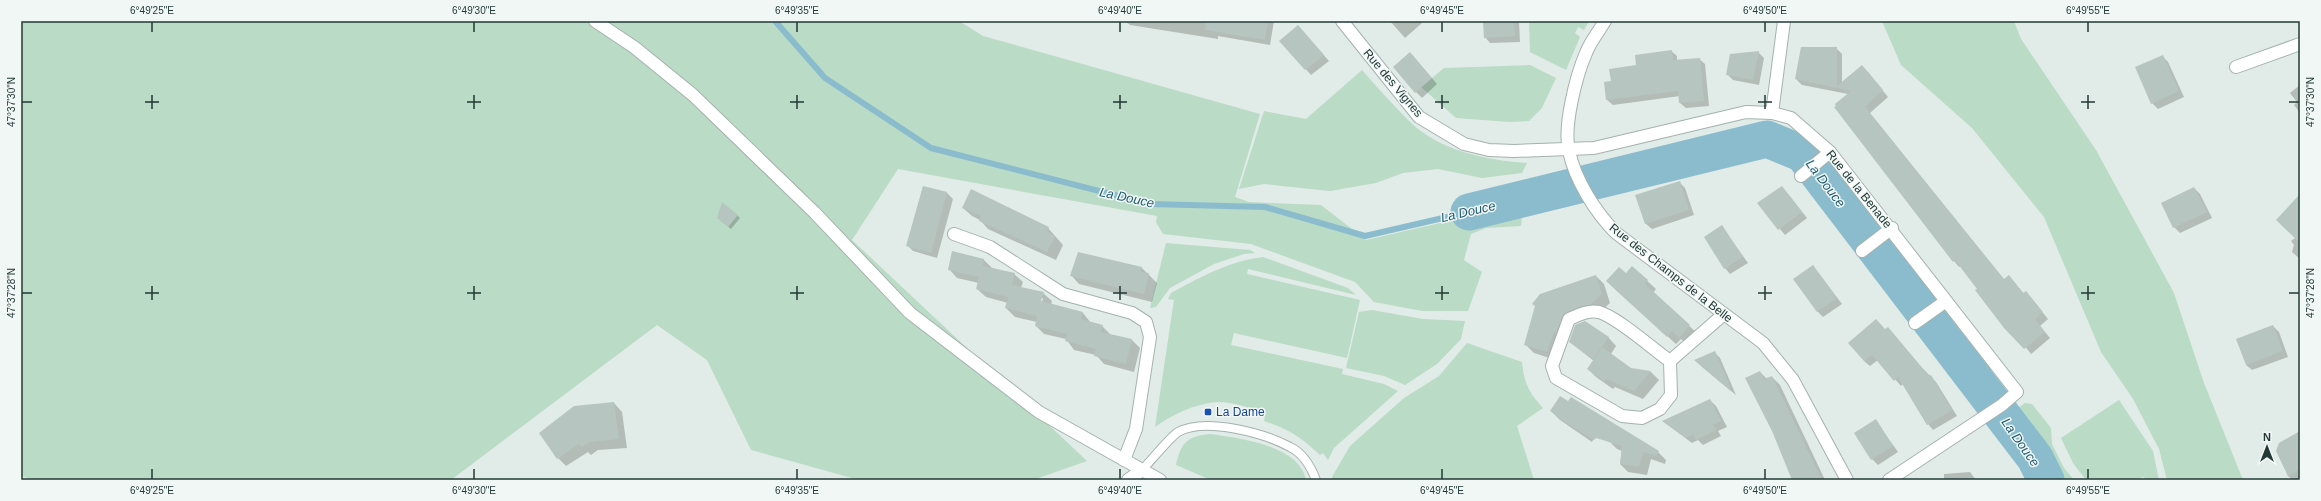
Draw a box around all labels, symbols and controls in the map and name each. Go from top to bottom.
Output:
text: 6°49'25"E [130,5,174,16]
text: 6°49'30"E [452,5,496,16]
text: 6°49'35"E [775,5,819,16]
text: 6°49'40"E [1098,5,1142,16]
text: 6°49'45"E [1420,5,1464,16]
text: 6°49'50"E [1743,5,1787,16]
text: 6°49'55"E [2066,5,2110,16]
street label: Rue des Vignes [1360,46,1426,120]
text: 47°37'30"N [6,77,17,127]
text: 47°37'30"N [2305,77,2316,127]
street label: Rue de la Benade [1823,147,1895,231]
water label: La Douce [1803,157,1848,210]
water label: La Douce [1098,184,1156,211]
water label: La Douce [1439,198,1497,225]
street label: Rue des Champs de la Belle [1607,221,1735,326]
text: 47°37'28"N [6,268,17,318]
text: 47°37'28"N [2305,268,2316,318]
place label: La Dame [1216,405,1265,419]
marker: La Dame [1203,407,1213,417]
water label: La Douce [1998,415,2043,469]
north arrow [2247,427,2287,467]
text: N [2263,431,2271,443]
text: 6°49'25"E [130,485,174,496]
text: 6°49'30"E [452,485,496,496]
text: 6°49'35"E [775,485,819,496]
text: 6°49'40"E [1098,485,1142,496]
text: 6°49'45"E [1420,485,1464,496]
text: 6°49'50"E [1743,485,1787,496]
text: 6°49'55"E [2066,485,2110,496]

